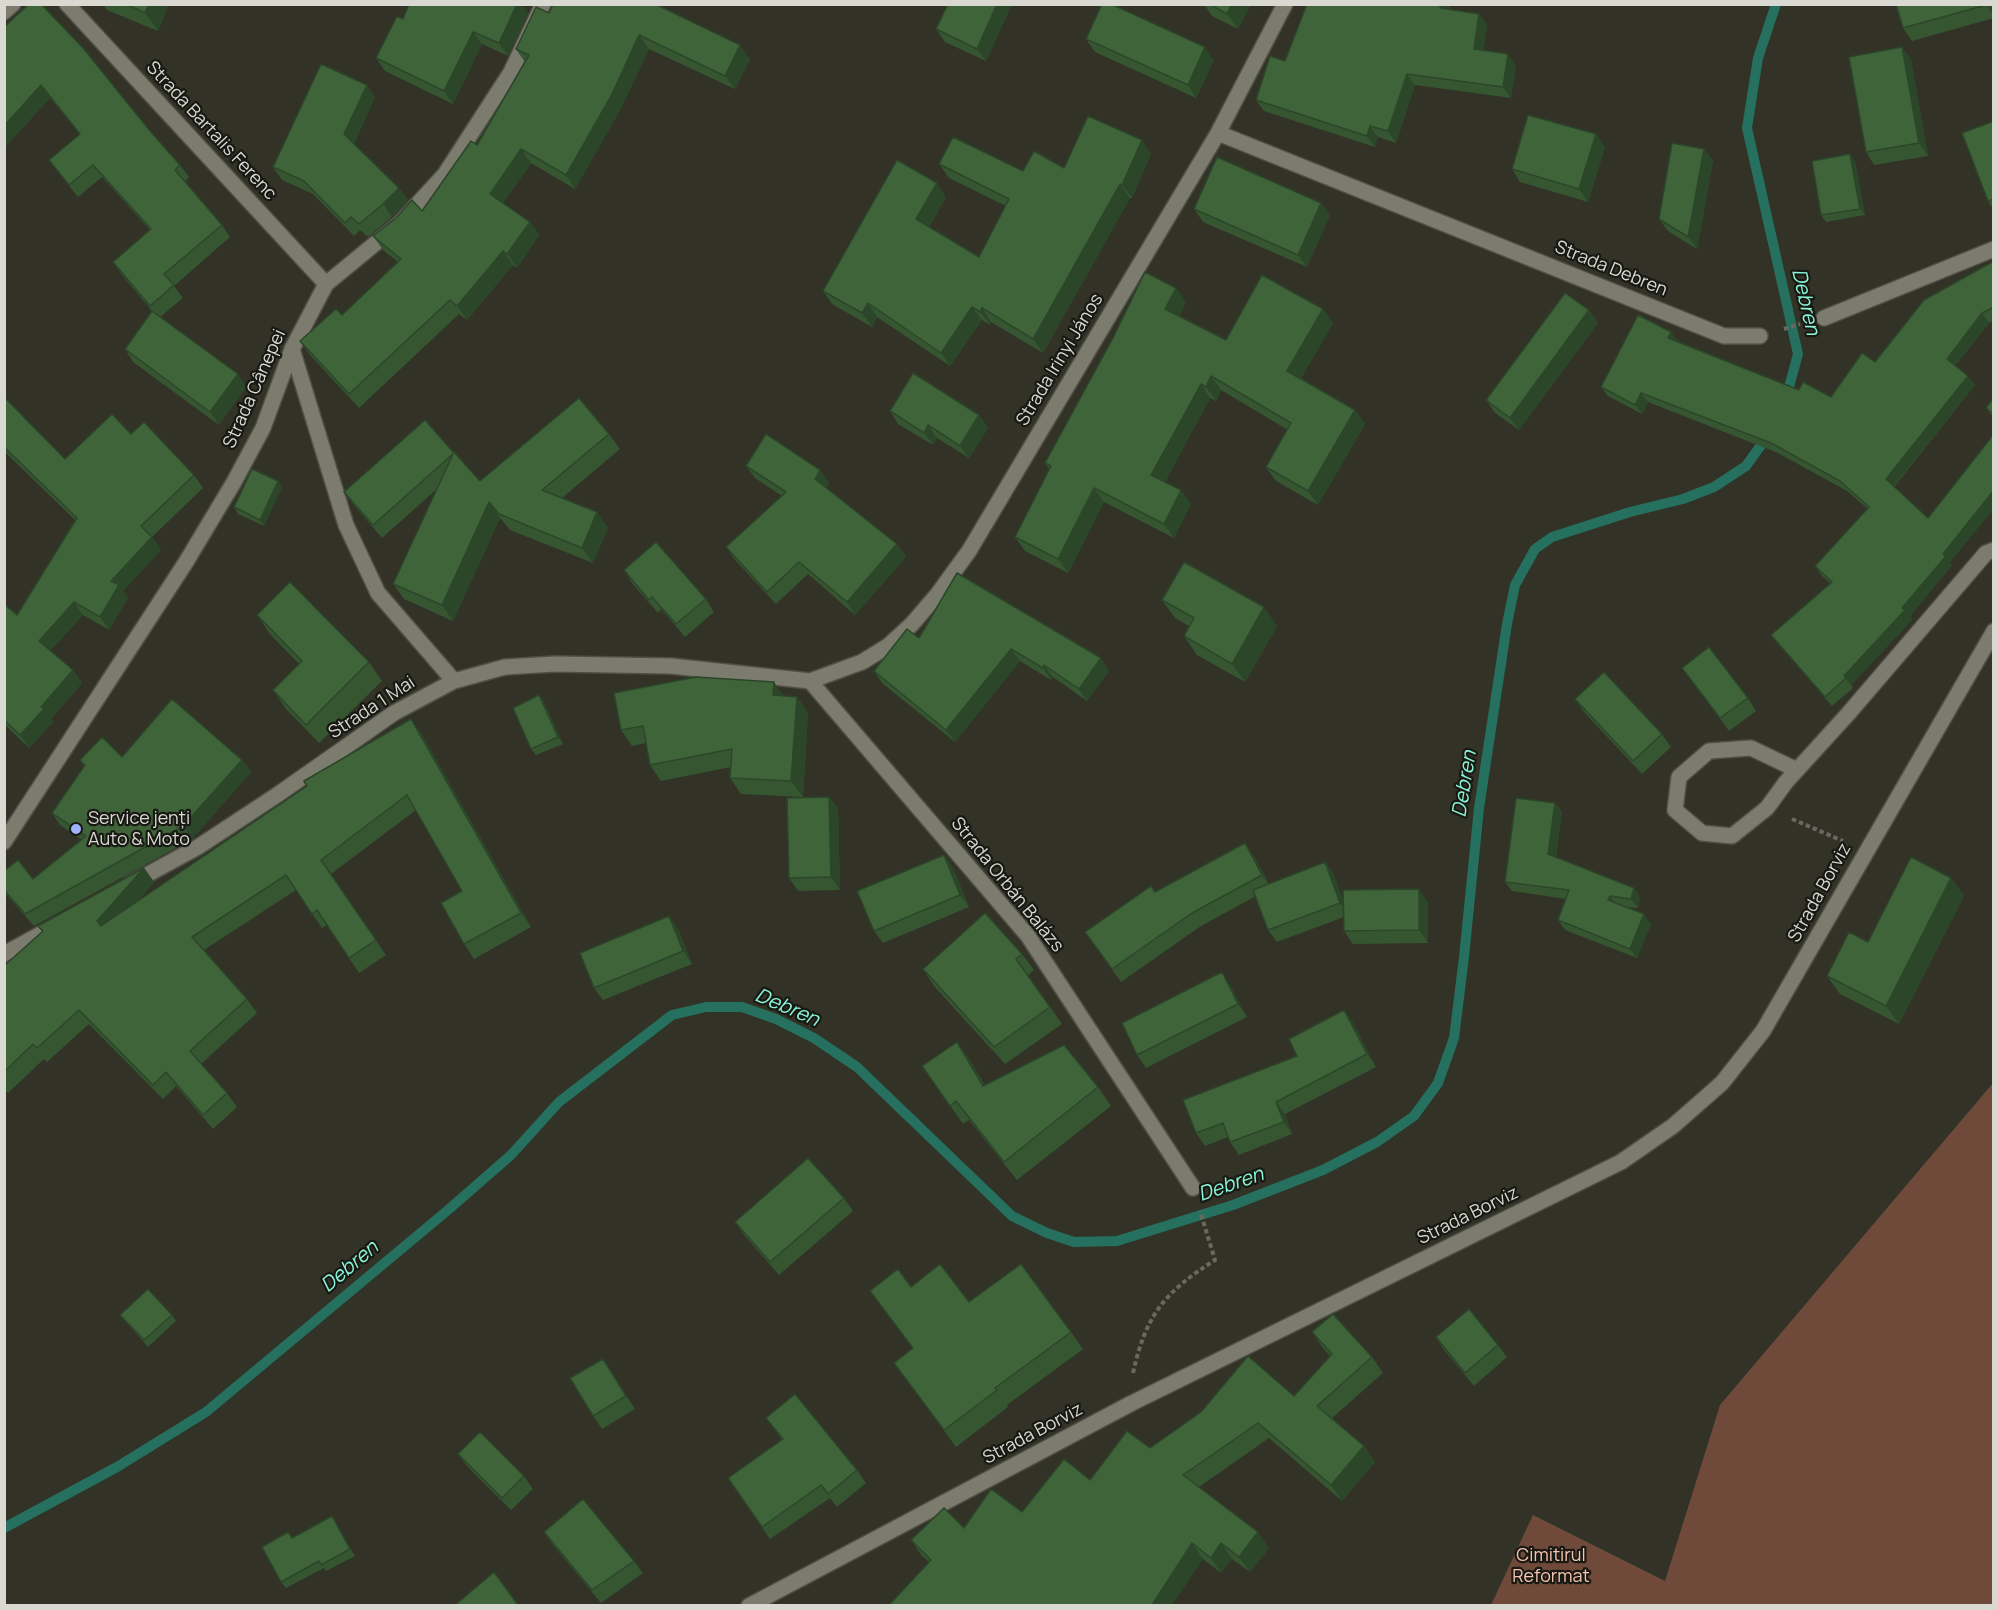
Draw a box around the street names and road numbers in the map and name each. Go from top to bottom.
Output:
street label: Strada Bartalis Ferenc [141,57,281,205]
street label: Strada Debren [1552,237,1670,301]
street label: Strada Irinyi János [1012,290,1108,430]
street label: Strada Cânepei [219,326,291,452]
street label: Strada 1 Mai [325,672,419,744]
street label: Strada Orbán Balázs [946,813,1068,957]
street label: Strada Borviz [1784,840,1856,946]
street label: Strada Borviz [1414,1182,1522,1250]
street label: Strada Borviz [979,1399,1087,1469]

